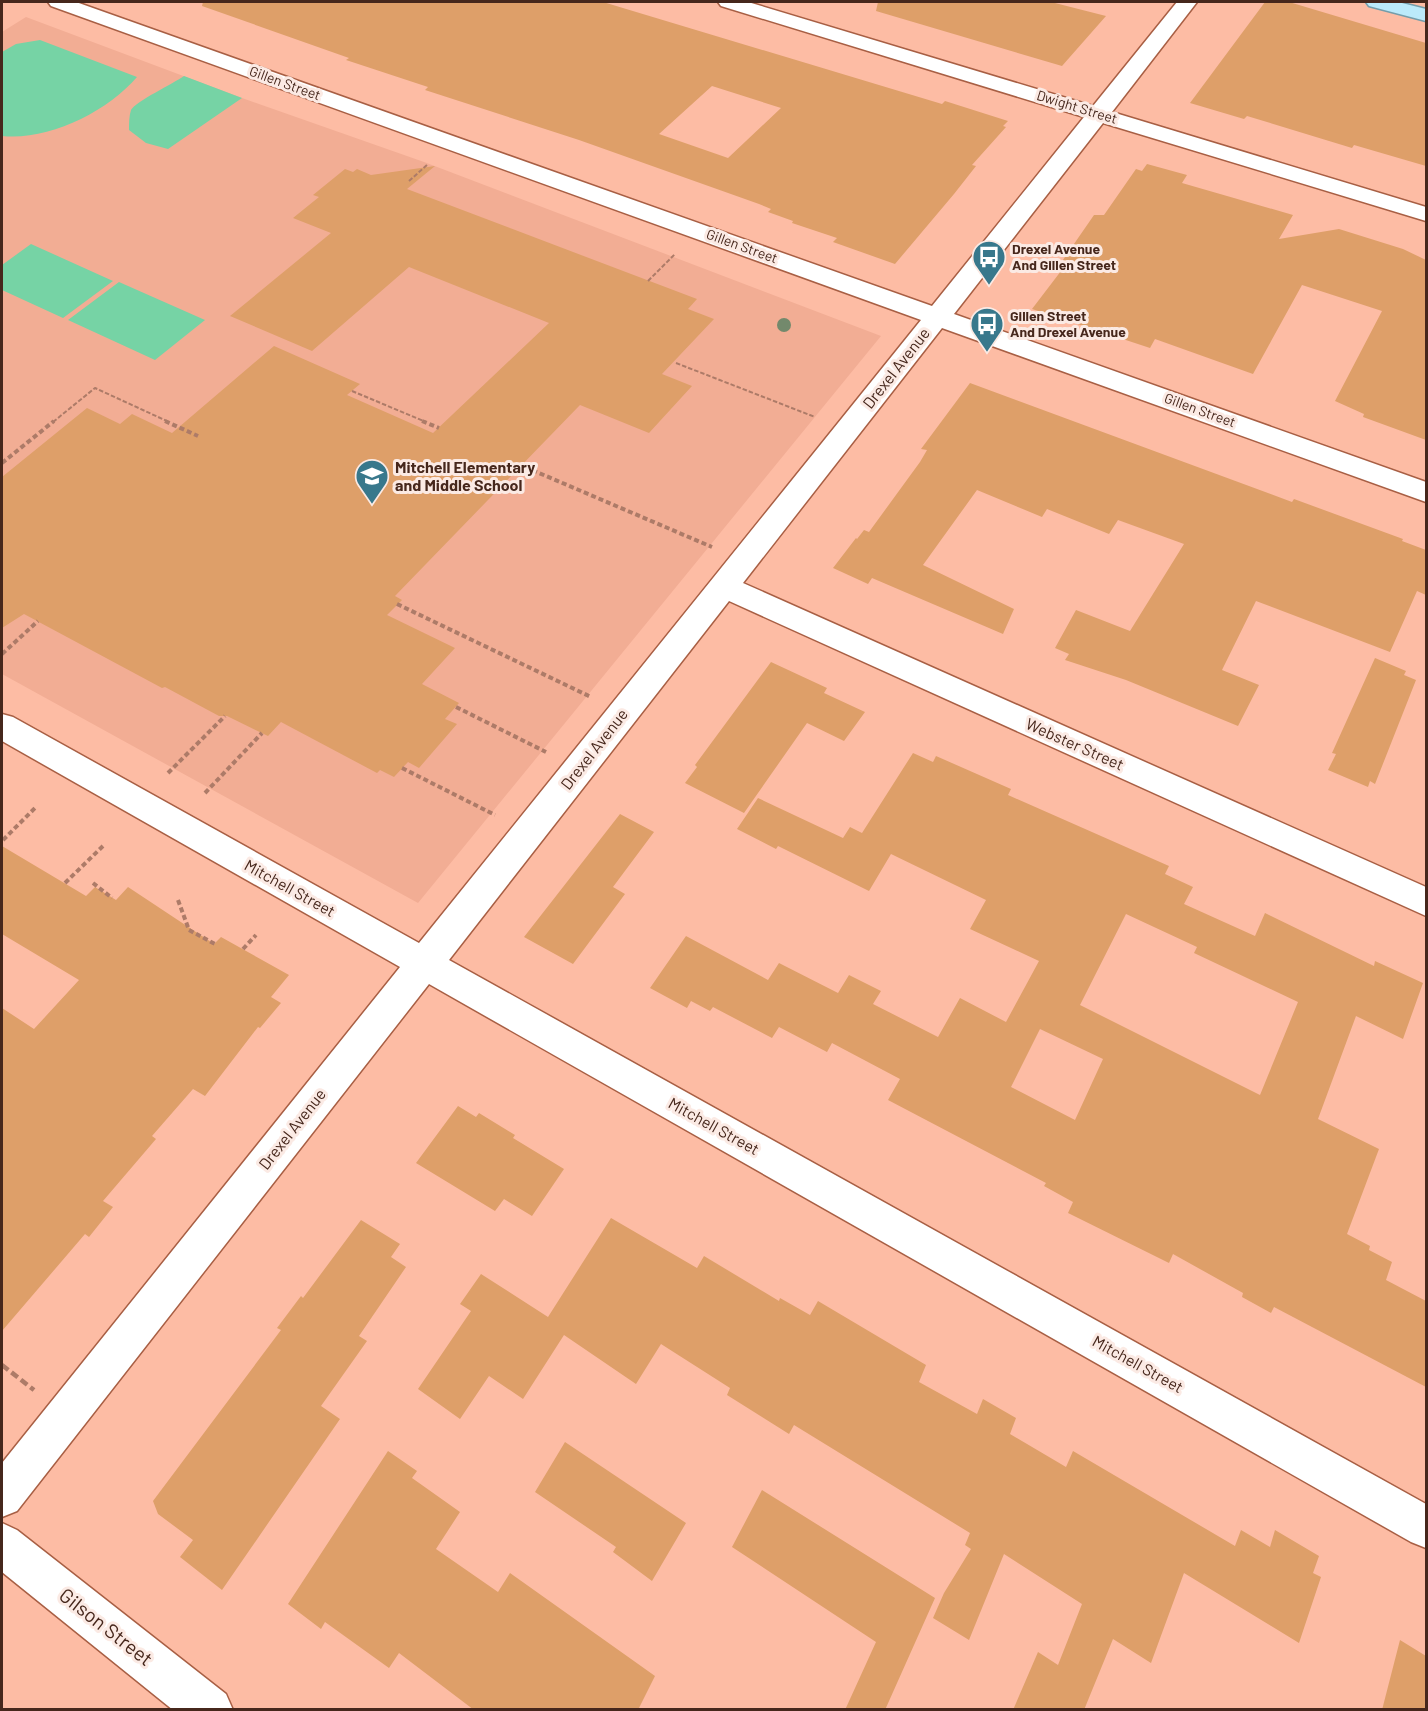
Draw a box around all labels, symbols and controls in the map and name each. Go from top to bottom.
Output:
street label: Gillen Street [247,62,323,103]
street label: Dwight Street [1035,86,1119,127]
street label: Gillen Street [704,225,780,266]
bus stop icon: Drexel Avenue And Gillen Street [971,239,1007,286]
place label: Drexel Avenue And Gillen Street [1012,240,1116,273]
bus stop icon: Gillen Street And Drexel Avenue [969,306,1005,353]
place label: Gillen Street And Drexel Avenue [1010,307,1126,340]
street label: Drexel Avenue [858,323,933,412]
street label: Gillen Street [1162,389,1238,430]
place label: Mitchell Elementary and Middle School [395,457,535,494]
school or university icon: Mitchell Elementary and Middle School [354,458,390,505]
street label: Drexel Avenue [556,704,631,793]
street label: Webster Street [1023,714,1127,774]
street label: Mitchell Street [242,855,339,920]
street label: Drexel Avenue [254,1084,329,1173]
street label: Mitchell Street [666,1093,763,1158]
street label: Mitchell Street [1090,1331,1187,1396]
street label: Gilson Street [55,1582,158,1670]

